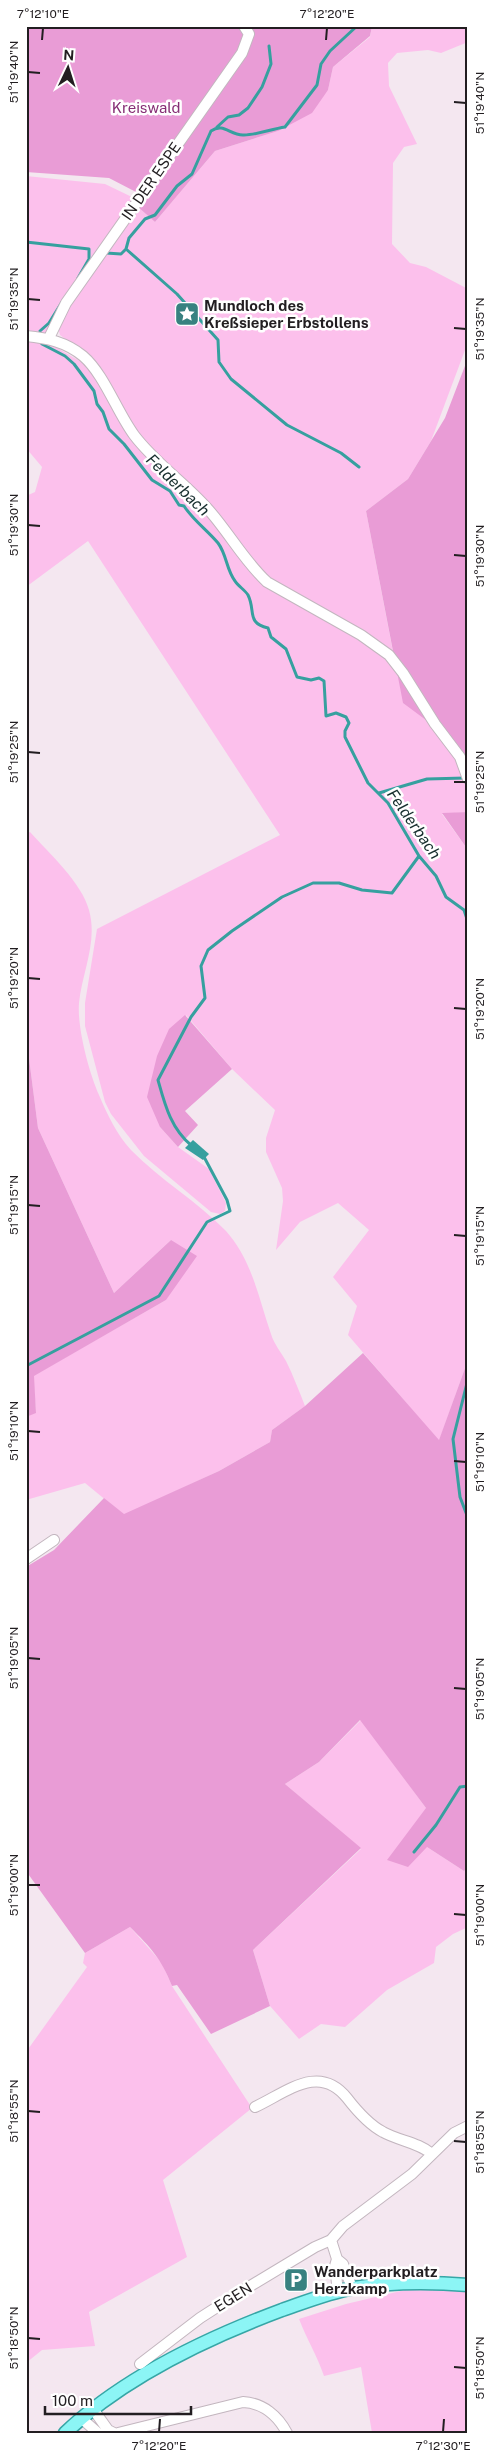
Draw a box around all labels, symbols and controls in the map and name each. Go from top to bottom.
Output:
text: 7°12'10"E [17,7,69,21]
text: 7°12'20"E [300,7,354,21]
text: 51°19'40"N [7,41,21,103]
north arrow [42,42,92,92]
text: N [63,47,75,63]
text: 51°19'40"N [473,72,487,134]
park label: Kreiswald [112,99,180,116]
street label: IN DER ESPE [118,139,184,223]
text: 51°19'35"N [7,268,21,330]
place label: Mundloch des Kreßsieper Erbstollens [204,297,369,331]
text: 51°19'35"N [473,298,487,360]
place icon: Mundloch des Kreßsieper Erbstollens [174,301,200,327]
water label: Felderbach [142,450,214,520]
text: 51°19'30"N [7,494,21,556]
text: 51°19'30"N [473,525,487,587]
text: 51°19'25"N [7,721,21,783]
text: 51°19'25"N [473,751,487,813]
water label: Felderbach [383,785,445,863]
text: 51°19'20"N [7,947,21,1009]
text: 51°19'20"N [473,978,487,1040]
text: 51°19'15"N [7,1175,21,1235]
text: 51°19'15"N [473,1206,487,1266]
text: 51°19'10"N [7,1401,21,1461]
text: 51°19'10"N [473,1432,487,1492]
text: 51°19'05"N [7,1627,21,1689]
text: 51°19'05"N [473,1658,487,1720]
text: 51°19'00"N [7,1854,21,1916]
text: 51°19'00"N [473,1884,487,1946]
text: 51°18'55"N [7,2079,21,2143]
text: 51°18'55"N [473,2110,487,2174]
place label: Wanderparkplatz Herzkamp [314,2263,437,2297]
parking icon: Wanderparkplatz Herzkamp [283,2267,309,2293]
street label: EGEN [211,2279,255,2315]
text: 51°18'50"N [7,2307,21,2369]
text: 51°18'50"N [473,2337,487,2399]
scale bar [45,2384,191,2416]
text: 100 m [52,2392,93,2409]
text: 7°12'20"E [132,2439,186,2453]
text: 7°12'30"E [415,2439,471,2453]

